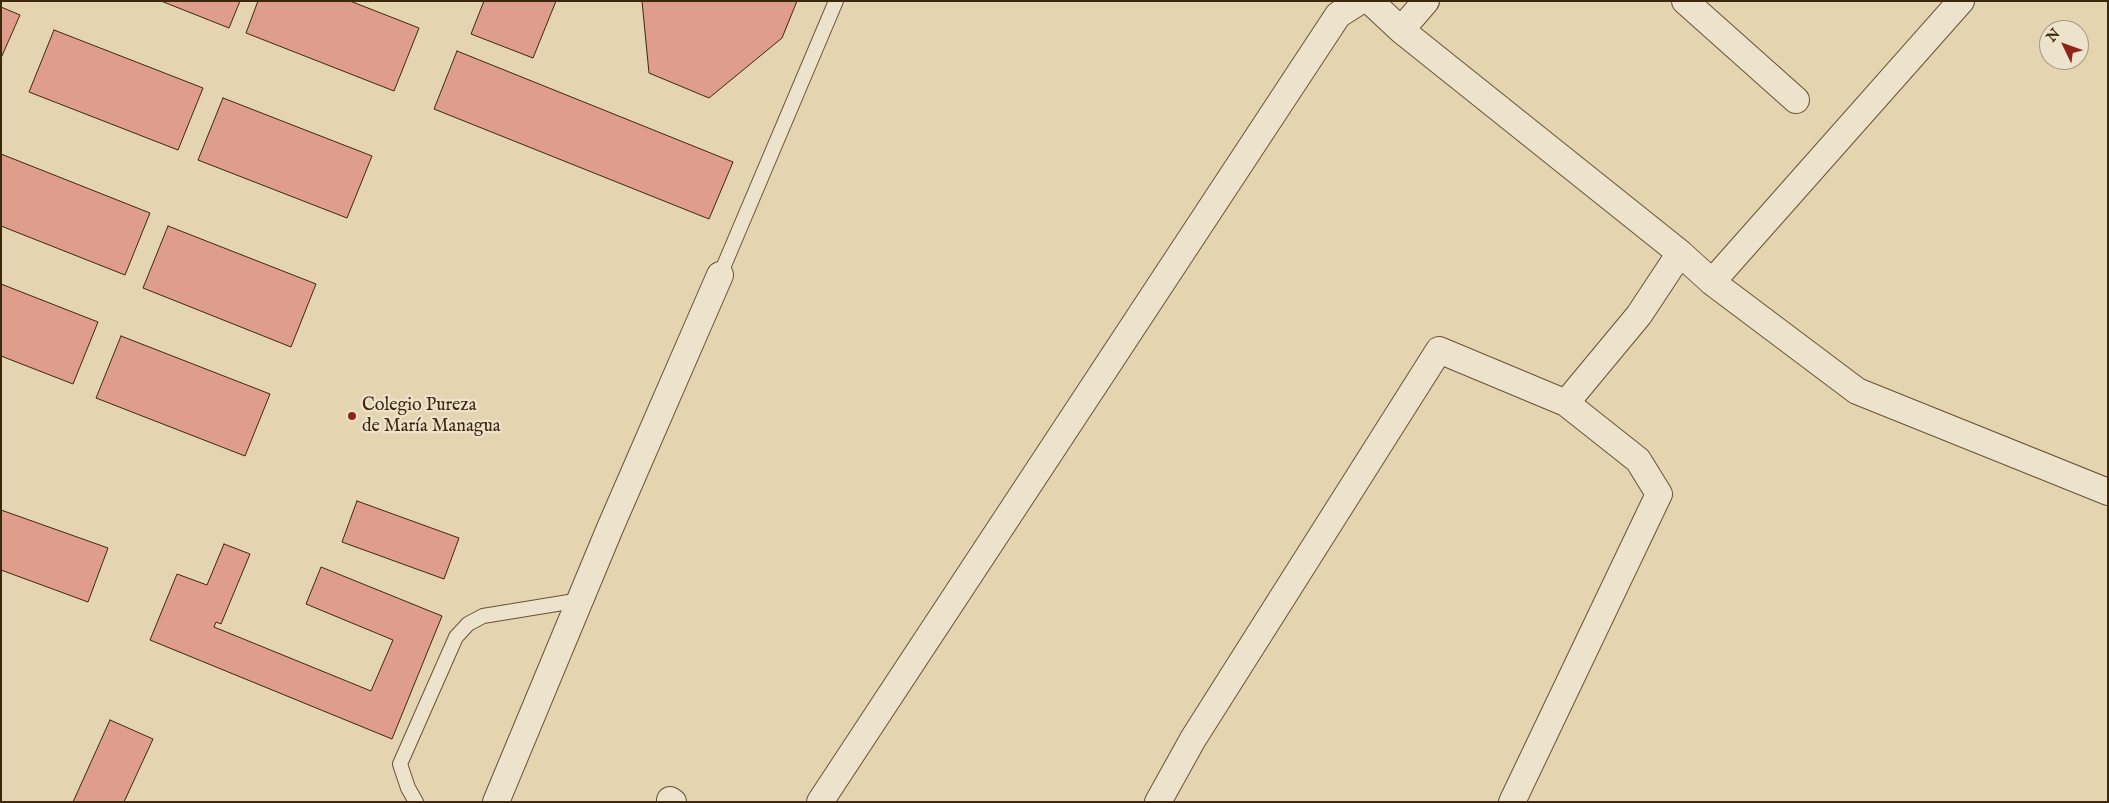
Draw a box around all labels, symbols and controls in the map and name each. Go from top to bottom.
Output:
north arrow [2039,20,2089,70]
text: N [2043,25,2064,46]
place label: Colegio Pureza de María Managua [362,395,501,438]
marker: Colegio Pureza de María Managua [346,410,358,422]

